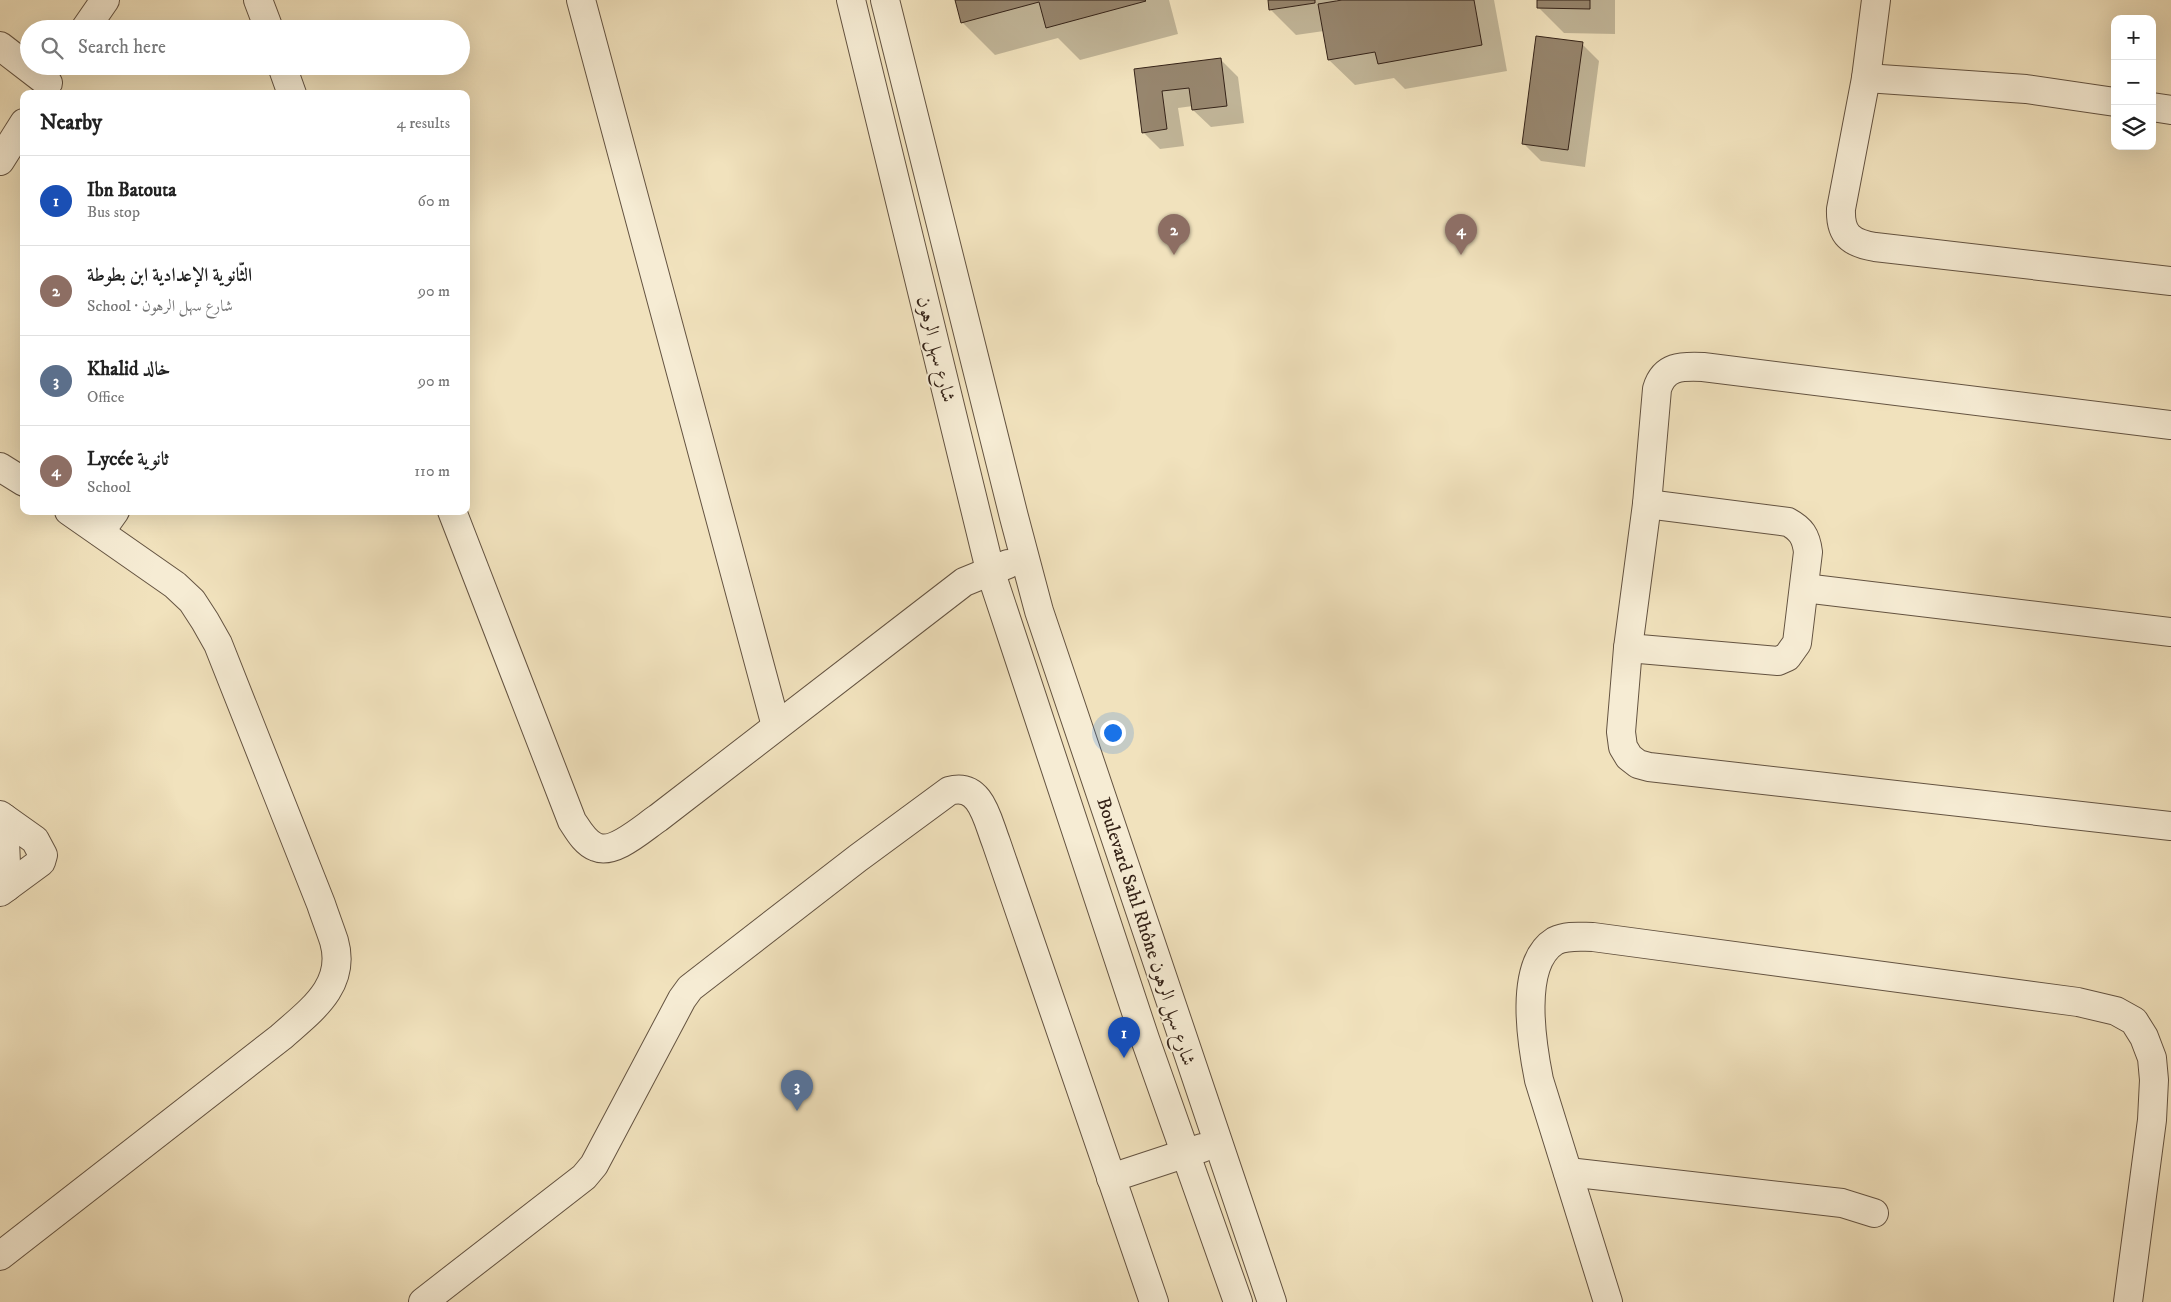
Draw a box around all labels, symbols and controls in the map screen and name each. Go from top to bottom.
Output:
map controls [2111,15,2156,150]
button: + [2111,15,2156,60]
search box [20,20,470,75]
icon: search [38,34,66,62]
text: Search here [78,36,166,59]
button: − [2111,60,2156,105]
button: layers [2111,105,2156,150]
text: Nearby [40,110,102,136]
text: 4 results [397,113,450,133]
text: Ibn Batouta [87,179,176,202]
text: 1 [53,191,59,211]
text: 60 m [418,191,450,211]
text: Bus stop [87,202,140,222]
pin: 2 [1158,214,1190,255]
pin: 4 [1445,214,1477,255]
text: الثّانوية الإعدادية ابن بطوطة [87,264,252,287]
text: 2 [52,281,60,301]
text: 90 m [418,281,450,301]
street label: شارع سهل الرهون [908,294,960,405]
text: School · شارع سهل الرهون [87,296,233,316]
text: Khalid خالد [87,358,170,381]
text: 3 [53,371,59,391]
text: 90 m [418,371,450,391]
text: Office [87,387,124,407]
text: Lycée ثانوية [87,448,169,471]
text: 4 [51,461,61,481]
text: 110 m [414,461,450,481]
text: School [87,477,131,497]
your location [1100,720,1126,746]
street label: Boulevard Sahl Rhône شارع سهل الرهون [1088,794,1200,1069]
pin: 1 [1108,1017,1140,1058]
pin: 3 [781,1070,813,1111]

